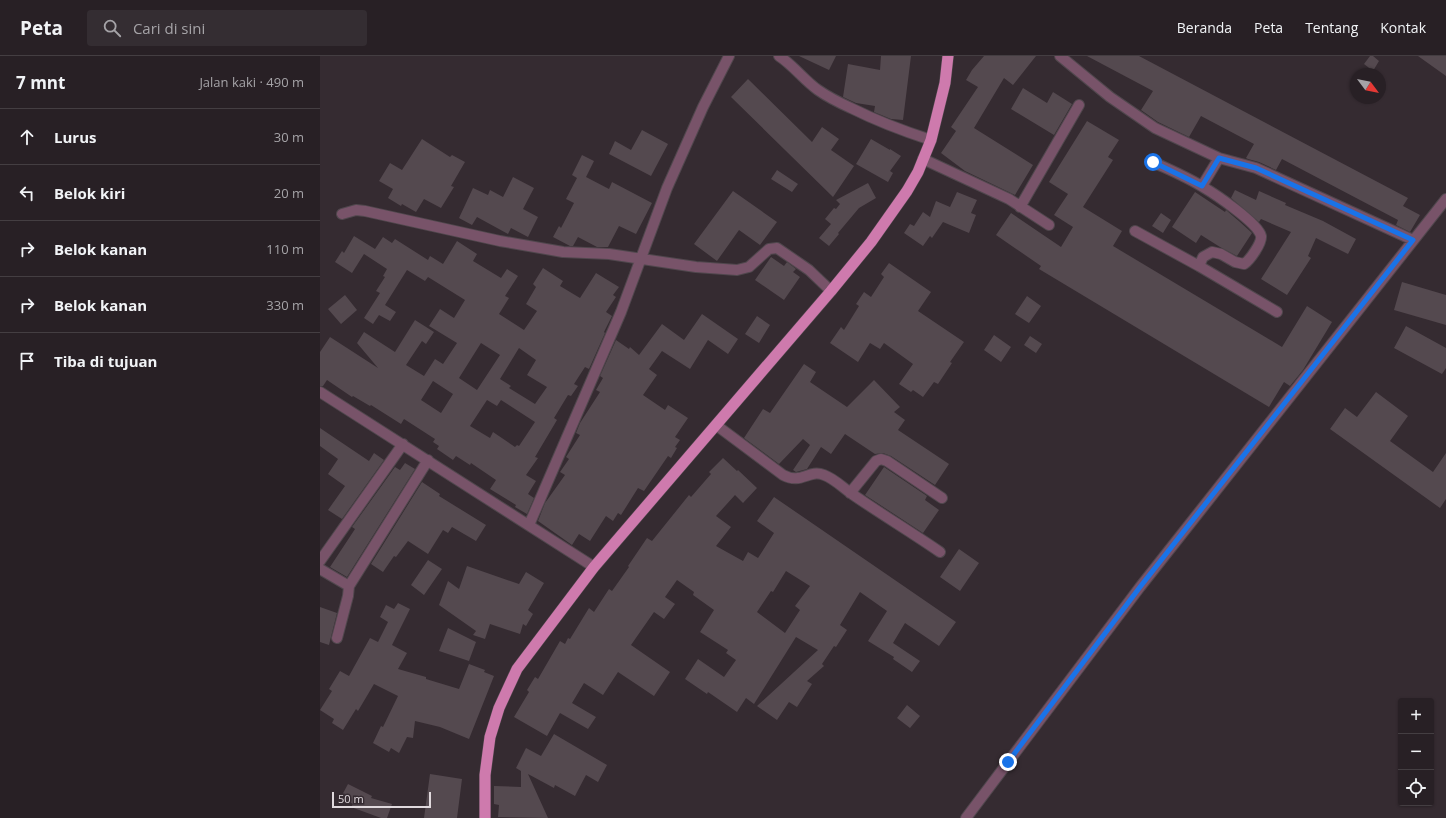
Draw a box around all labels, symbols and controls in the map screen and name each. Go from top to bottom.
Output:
search box [87,10,367,46]
text: Peta [20,15,63,41]
icon: search [101,17,123,39]
text: Cari di sini [133,18,205,38]
text: Beranda [1177,18,1232,37]
text: Peta [1254,18,1283,37]
text: Tentang [1305,18,1358,37]
text: Kontak [1380,18,1426,37]
north arrow [1350,68,1386,104]
text: 7 mnt [16,71,65,94]
text: Jalan kaki · 490 m [199,73,304,91]
icon: ahead [16,126,38,148]
text: Lurus [54,127,96,147]
text: 30 m [274,128,304,146]
route start [1144,153,1162,171]
icon: left [16,182,38,204]
text: Belok kiri [54,183,125,203]
text: 20 m [274,184,304,202]
icon: right [16,238,38,260]
text: Belok kanan [54,239,147,259]
text: 110 m [266,240,304,258]
icon: right [16,294,38,316]
text: Belok kanan [54,295,147,315]
text: 330 m [266,296,304,314]
icon: arrive [16,350,38,372]
text: Tiba di tujuan [54,351,157,371]
map controls [1398,698,1434,806]
button: + [1398,698,1434,734]
button: − [1398,734,1434,770]
route end [999,753,1017,771]
button: locate [1398,770,1434,806]
scale bar [332,790,431,809]
text: 50 m [338,791,364,806]

